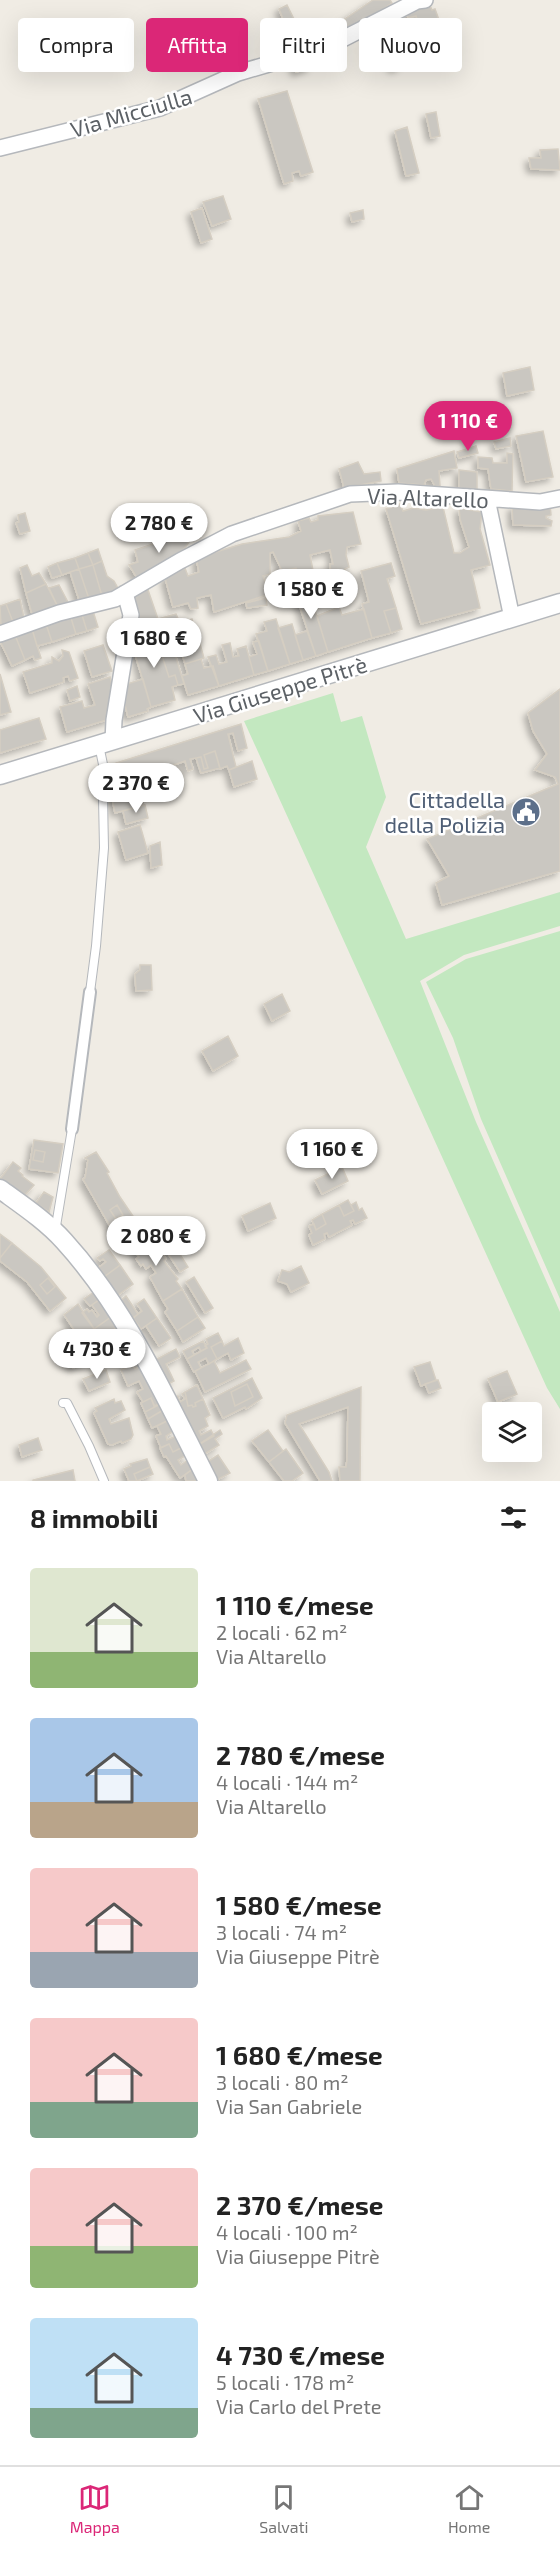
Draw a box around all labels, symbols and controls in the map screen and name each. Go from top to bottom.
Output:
chip: Compra [18,18,134,72]
chip: Affitta [146,18,248,72]
chip: Filtri [260,18,347,72]
chip: Nuovo [359,18,462,72]
street label: Via Micciulla [67,82,195,142]
pin: 1 110 € [413,401,523,452]
text: 1 110 € [438,408,498,432]
street label: Via Altarello [367,482,489,512]
pin: 2 780 € [104,503,214,554]
text: 2 780 € [125,510,193,534]
pin: 1 580 € [256,569,366,620]
text: 1 580 € [278,576,344,600]
pin: 1 680 € [99,618,209,669]
text: 1 680 € [121,625,188,649]
street label: Via Giuseppe Pitrè [190,650,370,728]
pin: 2 370 € [81,763,191,814]
text: 2 370 € [102,770,170,794]
place label: Cittadella della Polizia [384,786,505,837]
public building icon: Cittadella della Polizia [510,796,542,828]
pin: 1 160 € [277,1129,387,1180]
text: 1 160 € [300,1136,364,1160]
pin: 2 080 € [101,1216,211,1267]
text: 2 080 € [121,1223,191,1247]
pin: 4 730 € [42,1329,152,1380]
text: 4 730 € [63,1336,131,1360]
map controls [482,1402,542,1462]
button: layers [482,1402,542,1462]
icon: filters [497,1501,530,1534]
text: 8 immobili [30,1502,158,1533]
text: 1 110 €/mese [216,1589,374,1620]
icon: home [78,1592,150,1664]
text: 2 locali · 62 m² [216,1620,347,1644]
text: Via Altarello [216,1644,327,1668]
text: 2 780 €/mese [216,1739,385,1770]
icon: home [78,1742,150,1814]
text: 4 locali · 144 m² [216,1770,358,1794]
text: Via Altarello [216,1794,327,1818]
text: 1 580 €/mese [216,1889,382,1920]
icon: home [78,1892,150,1964]
text: 3 locali · 74 m² [216,1920,347,1944]
text: Via Giuseppe Pitrè [216,1944,380,1968]
text: 1 680 €/mese [216,2039,383,2070]
icon: home [78,2042,150,2114]
text: 3 locali · 80 m² [216,2070,349,2094]
text: Via San Gabriele [216,2094,362,2118]
text: 2 370 €/mese [216,2189,383,2220]
icon: home [78,2192,150,2264]
text: 4 locali · 100 m² [216,2220,358,2244]
text: Via Giuseppe Pitrè [216,2244,380,2268]
text: 4 730 €/mese [216,2339,385,2370]
icon: home [78,2342,150,2414]
text: 5 locali · 178 m² [216,2370,354,2394]
text: Via Carlo del Prete [216,2394,382,2418]
tab: Mappa [70,2481,120,2536]
tab: Salvati [259,2481,309,2536]
tab: Home [448,2481,490,2536]

